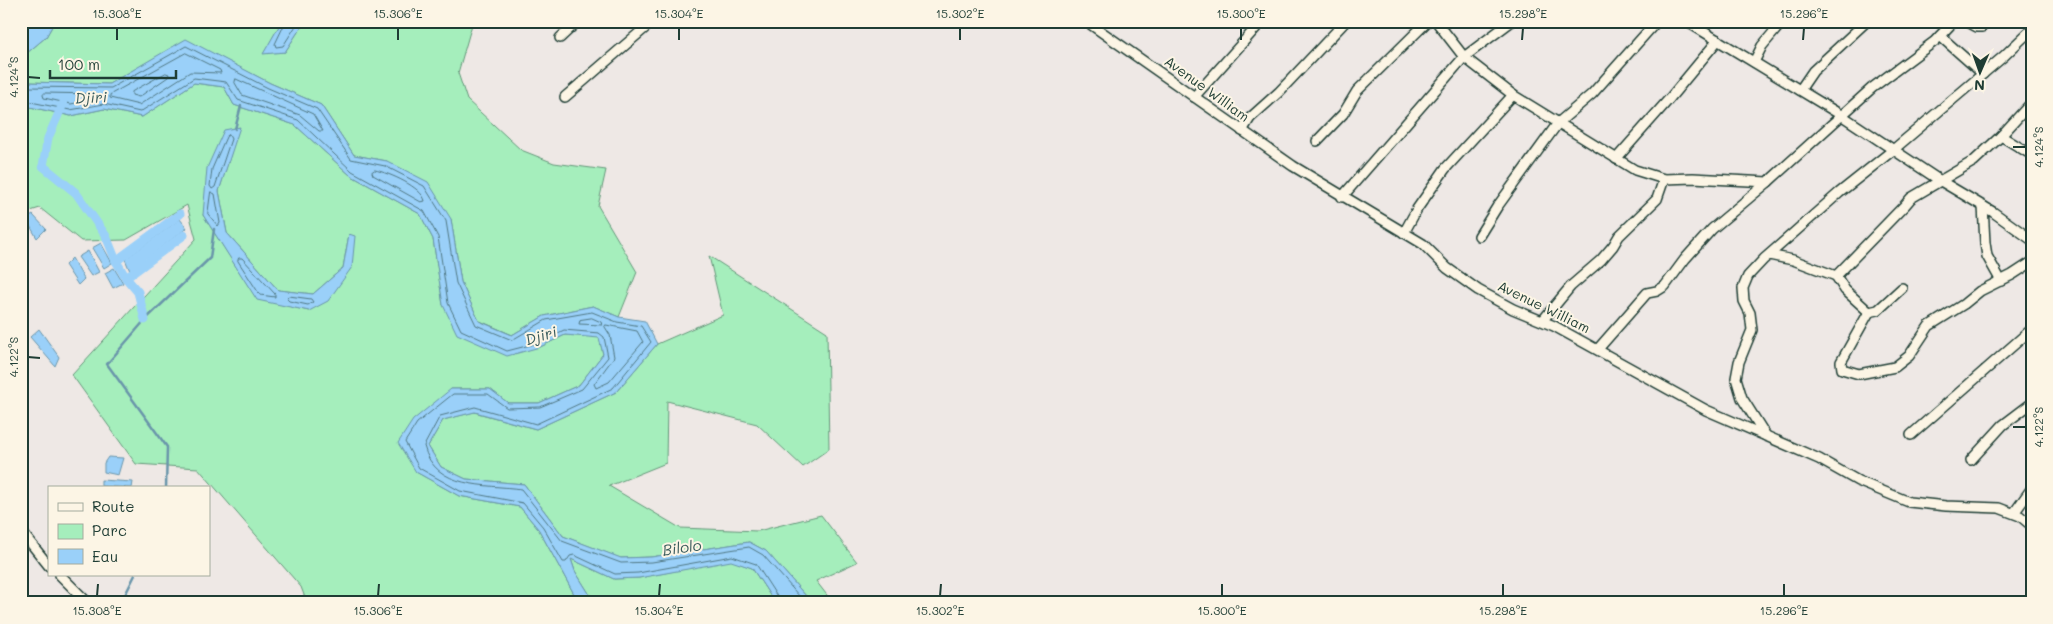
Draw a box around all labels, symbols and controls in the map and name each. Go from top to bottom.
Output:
text: 15.308°E [92,5,142,21]
text: 15.306°E [373,5,423,21]
text: 15.304°E [655,5,704,21]
text: 15.302°E [936,5,984,21]
text: 15.300°E [1216,5,1266,21]
text: 15.298°E [1499,5,1547,21]
text: 15.296°E [1780,5,1828,21]
scale bar [50,48,176,80]
north arrow [1956,48,2006,98]
street label: Avenue William [1161,51,1254,126]
text: 100 m [58,54,100,74]
text: 4.124°S [5,56,21,98]
text: N [1974,76,1985,95]
water label: Djiri [74,86,108,108]
text: 4.124°S [2030,126,2046,168]
street label: Avenue William [1495,276,1594,337]
water label: Djiri [522,321,559,349]
text: 4.122°S [5,336,21,377]
text: 4.122°S [2030,406,2046,447]
legend [48,486,210,576]
text: Route [92,496,135,516]
text: Parc [92,520,127,540]
water label: Bilolo [661,534,703,560]
text: Eau [92,546,118,566]
text: 15.308°E [72,602,122,618]
text: 15.306°E [353,602,403,618]
text: 15.304°E [635,602,684,618]
text: 15.302°E [916,602,964,618]
text: 15.300°E [1197,602,1247,618]
text: 15.298°E [1479,602,1527,618]
text: 15.296°E [1760,602,1808,618]

